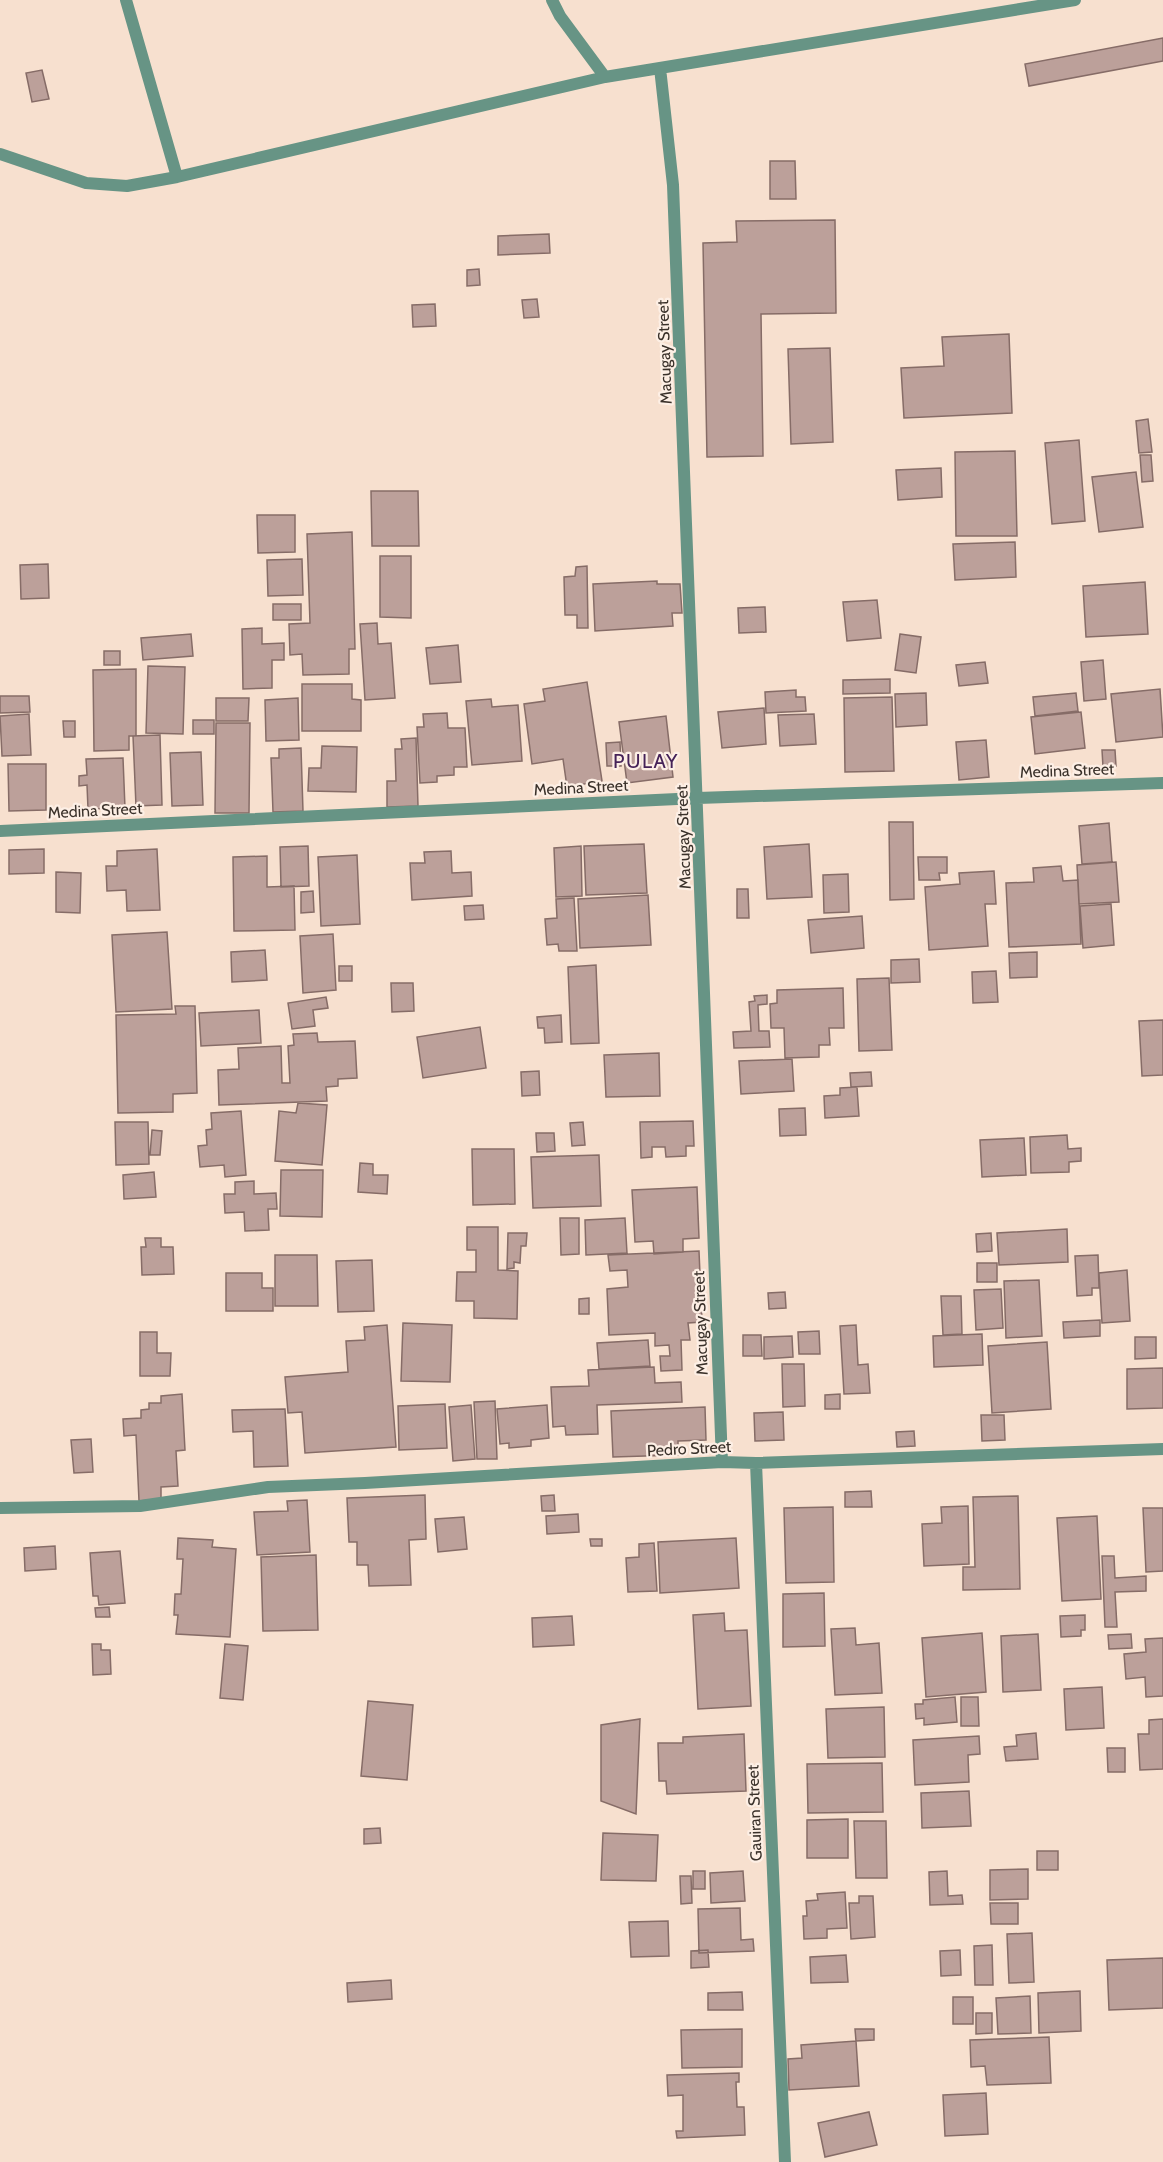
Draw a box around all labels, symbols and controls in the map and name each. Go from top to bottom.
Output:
street label: Macugay Street [653,299,676,404]
district label: PULAY [613,749,679,773]
street label: Medina Street [1019,759,1115,782]
street label: Medina Street [533,776,629,799]
street label: Macugay Street [672,784,695,889]
street label: Medina Street [47,799,143,822]
street label: Macugay Street [689,1270,712,1375]
street label: Pedro Street [646,1437,732,1460]
street label: Gauiran Street [743,1764,766,1862]

